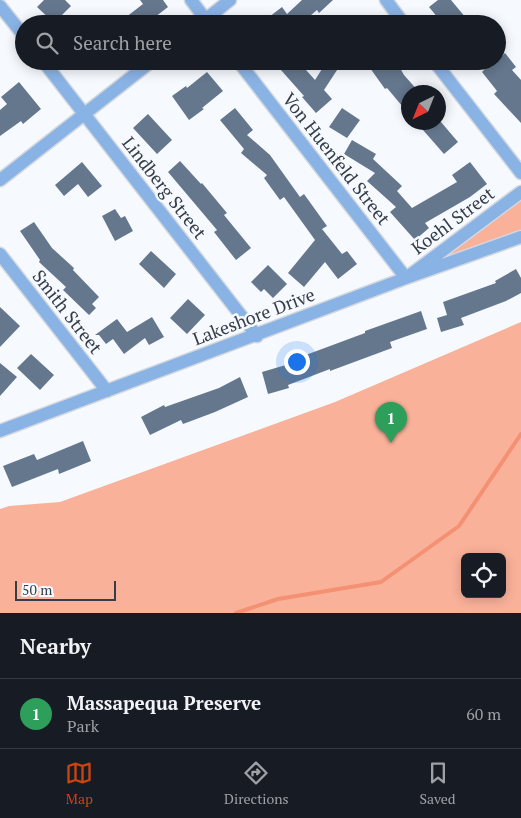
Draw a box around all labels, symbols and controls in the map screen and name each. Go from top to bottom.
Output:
search box [15,15,506,70]
icon: search [33,29,61,57]
text: Search here [73,30,172,55]
north arrow [401,85,446,130]
street label: Von Huenfeld Street [278,87,396,230]
street label: Lindberg Street [117,131,212,244]
street label: Koehl Street [406,181,499,259]
street label: Smith Street [27,264,108,359]
street label: Lakeshore Drive [189,282,318,350]
your location [284,349,310,375]
pin: 1 [375,402,407,443]
map controls [461,553,506,598]
button: locate [461,553,506,598]
scale bar [15,578,116,601]
text: 50 m [22,580,52,599]
text: Nearby [20,632,91,660]
text: Massapequa Preserve [67,690,261,715]
text: 1 [31,703,41,725]
text: 60 m [466,703,501,725]
text: Park [67,715,99,737]
tab: Map [65,759,93,808]
tab: Directions [224,759,289,808]
tab: Saved [419,759,456,808]

